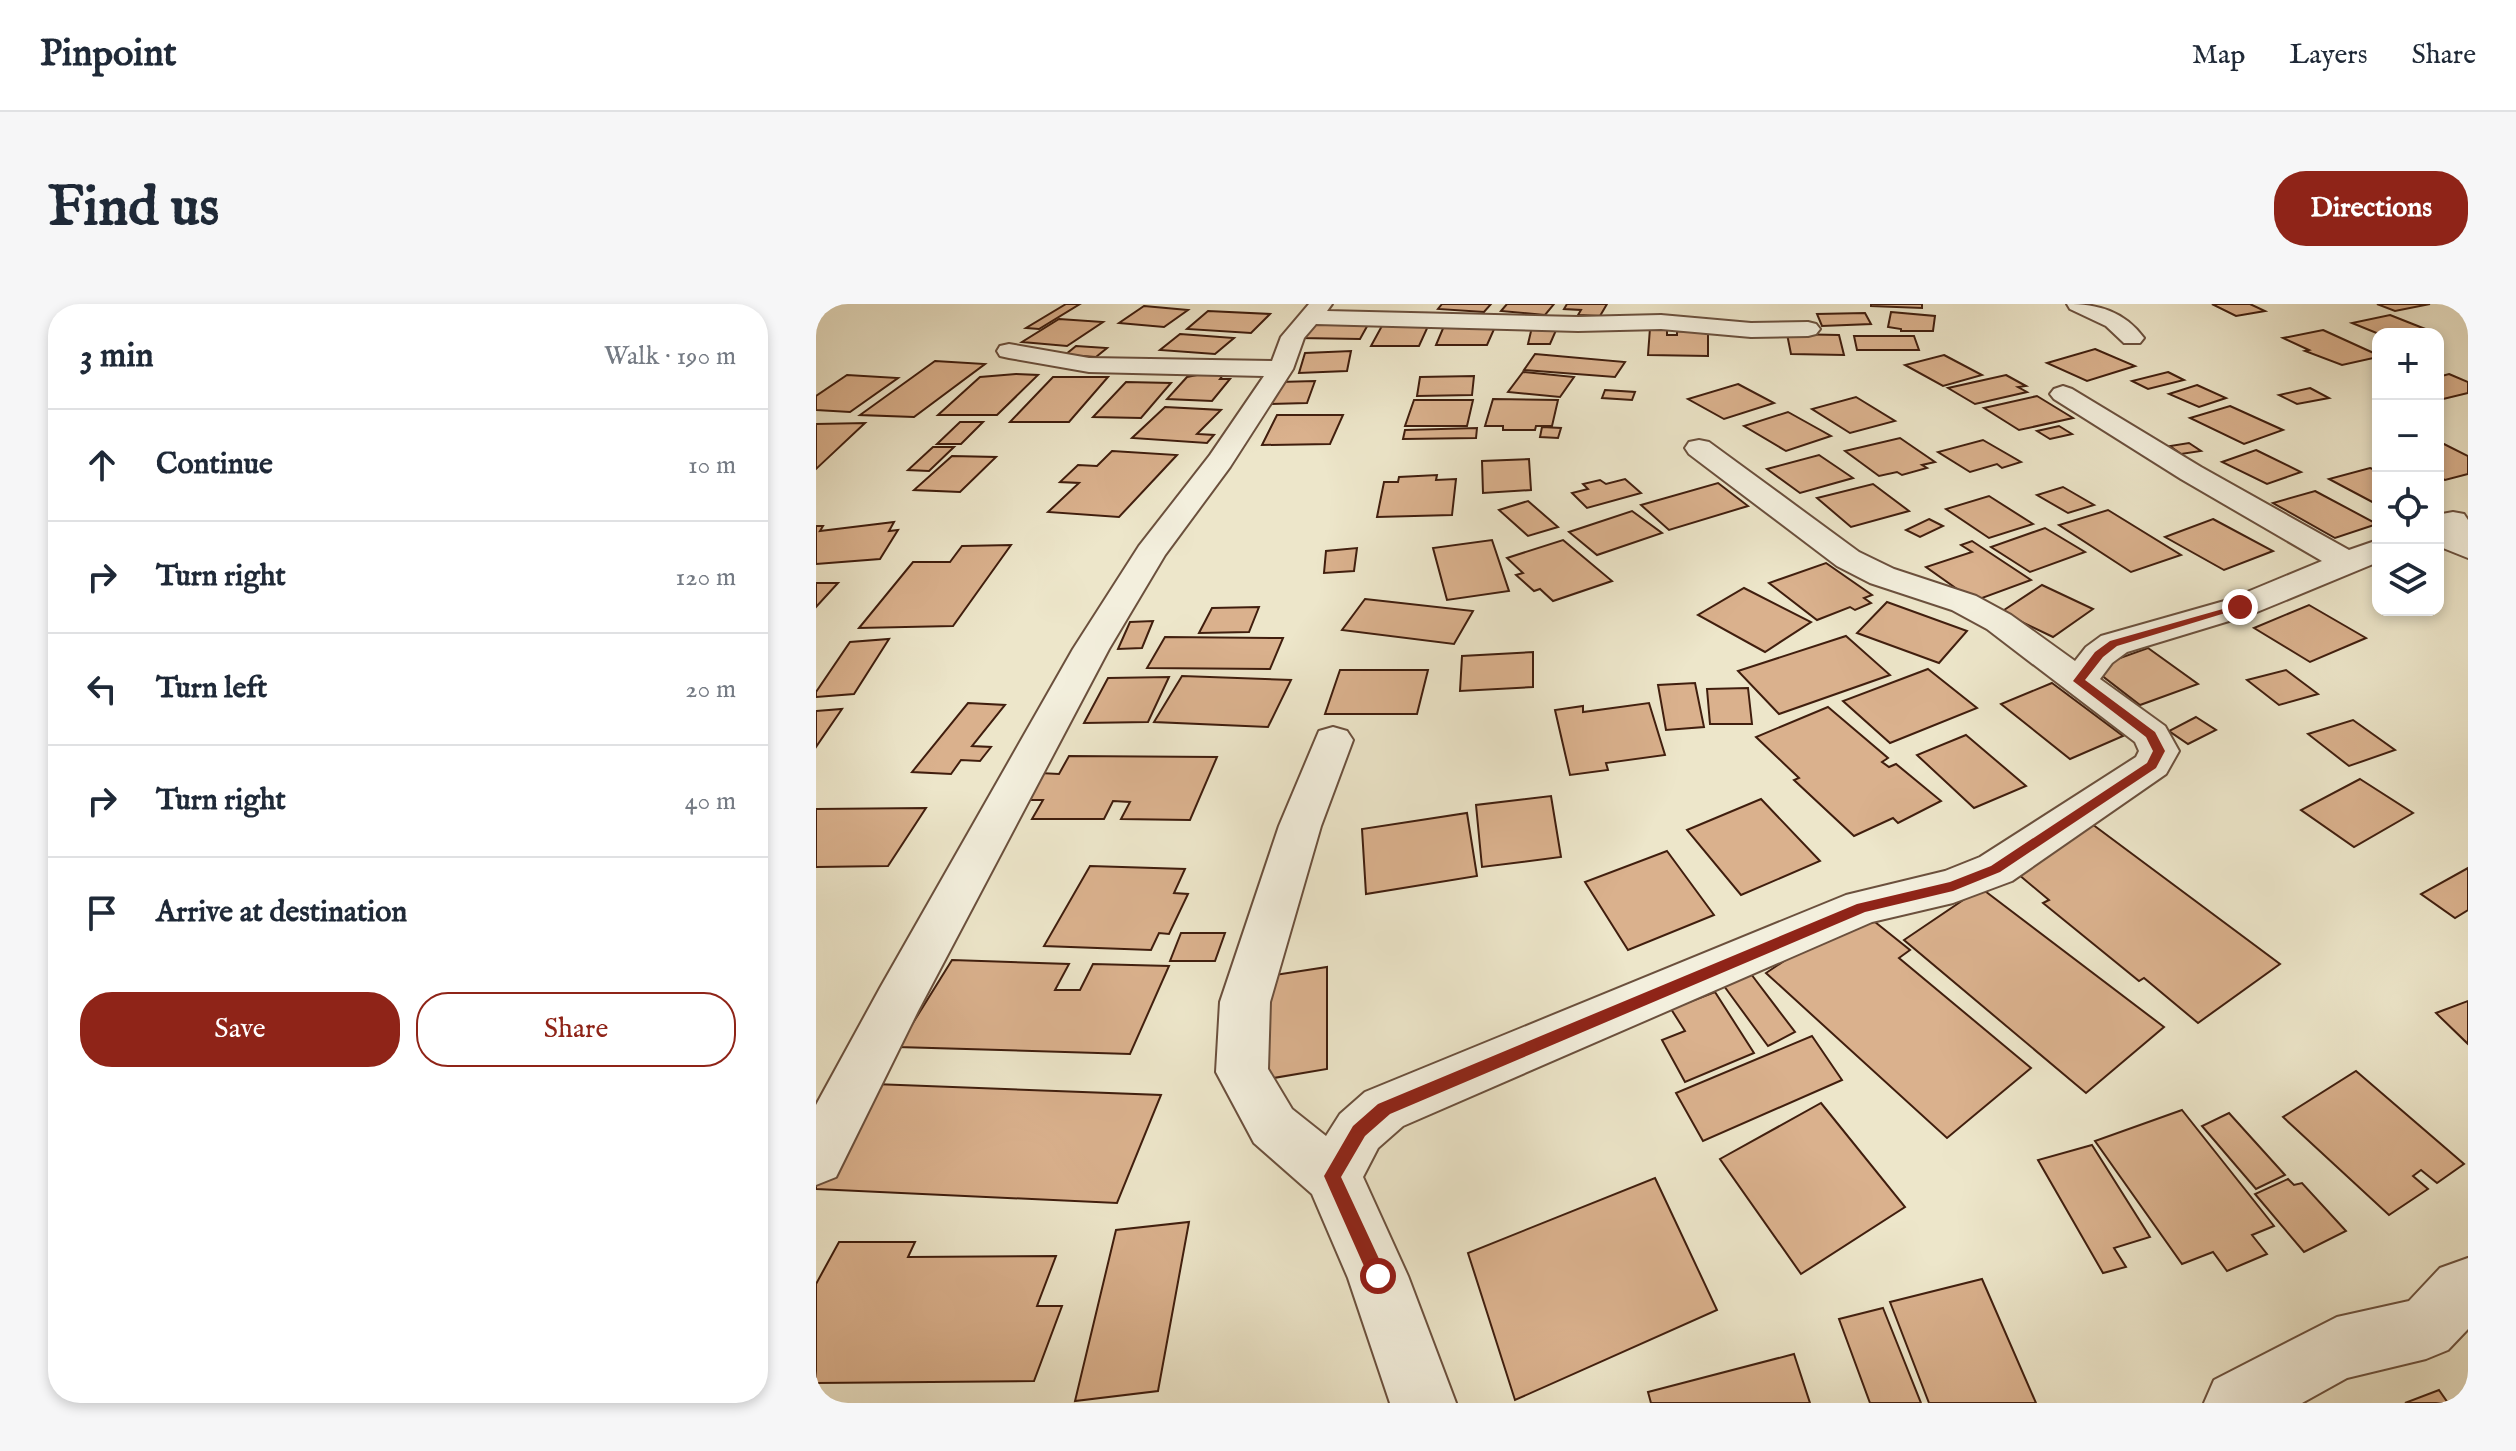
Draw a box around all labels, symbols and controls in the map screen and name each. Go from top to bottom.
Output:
text: Pinpoint [40,31,177,79]
text: Map [2192,38,2245,73]
text: Layers [2289,38,2368,73]
text: Share [2412,38,2476,73]
button: Directions [2274,171,2468,246]
text: Find us [48,173,219,244]
map controls [2372,328,2444,616]
button: + [2372,328,2444,400]
text: 3 min [80,335,154,378]
text: Walk · 190 m [604,340,736,373]
button: − [2372,400,2444,472]
icon: ahead [80,443,124,487]
text: Continue [156,446,273,484]
text: 10 m [688,449,736,482]
button: locate [2372,472,2444,544]
button: layers [2372,544,2444,616]
icon: right [80,555,124,599]
text: Turn right [156,558,286,596]
text: 120 m [676,561,736,594]
route end [2222,589,2258,625]
icon: left [80,667,124,711]
text: Turn left [156,670,267,708]
text: 20 m [685,673,736,706]
icon: right [80,779,124,823]
text: Turn right [156,782,286,820]
text: 40 m [685,785,736,818]
icon: arrive [80,891,124,935]
text: Arrive at destination [156,894,407,932]
button: Save [80,992,400,1067]
button: Share [416,992,736,1067]
route start [1360,1258,1396,1294]

